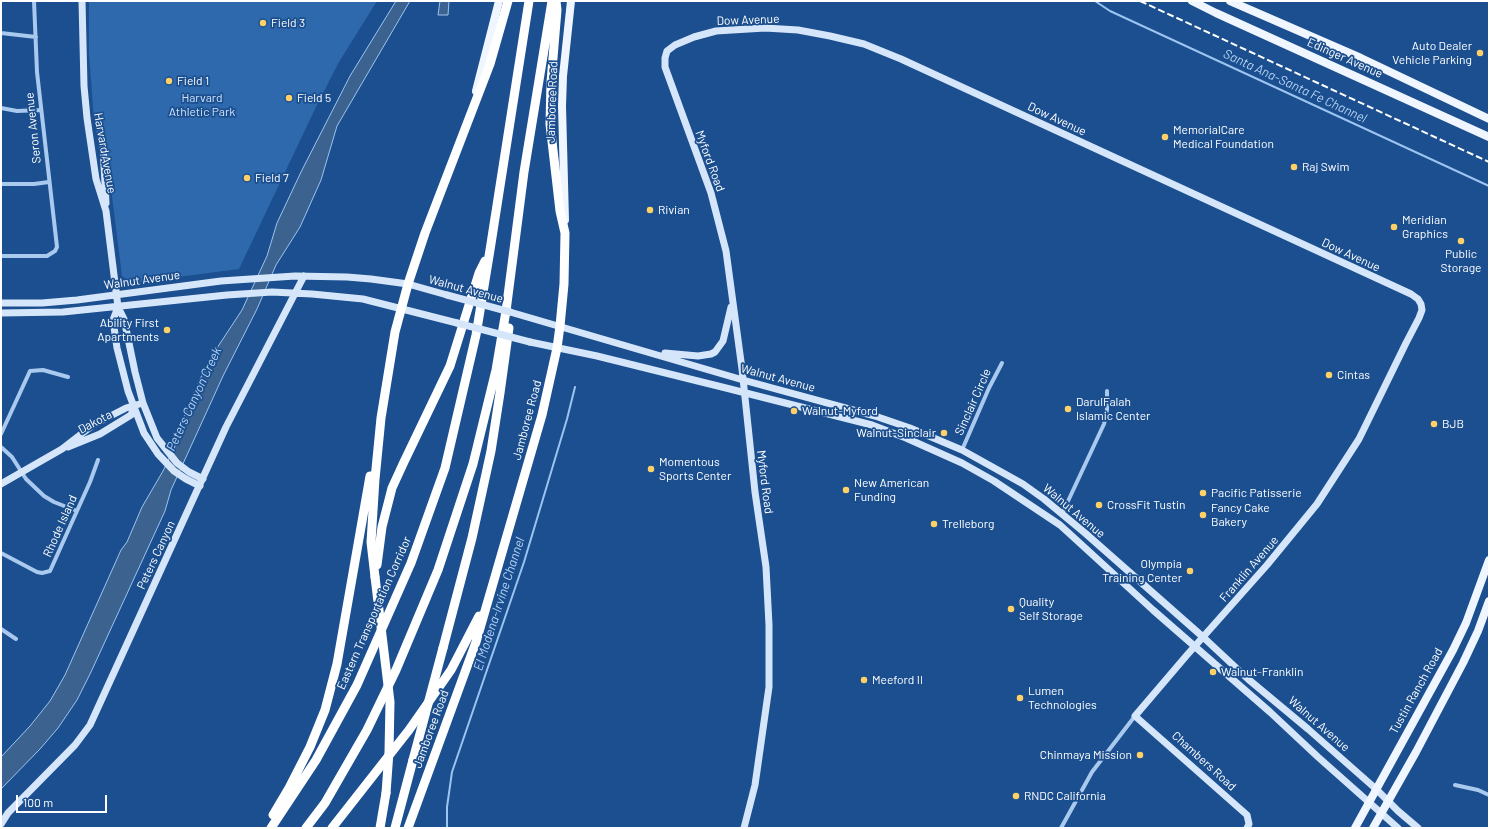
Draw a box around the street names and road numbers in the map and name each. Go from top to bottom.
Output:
street label: Dow Avenue [716,12,780,28]
street label: Edinger Avenue [1305,35,1385,81]
street label: Jamboree Road [543,61,561,143]
street label: Seron Avenue [22,92,44,164]
street label: Dow Avenue [1025,99,1089,139]
street label: Harvard Avenue [91,111,119,195]
street label: Myford Road [692,128,728,194]
street label: Dow Avenue [1319,235,1383,275]
street label: Walnut Avenue [103,268,181,292]
street label: Walnut Avenue [427,272,505,306]
street label: Walnut Avenue [739,361,817,395]
street label: Sinclair Circle [952,366,994,438]
street label: Jamboree Road [509,379,545,461]
street label: Dakota [76,407,114,437]
street label: Myford Road [754,449,776,515]
street label: Walnut Avenue [1040,481,1108,541]
street label: Rhode Island [40,493,80,559]
street label: Peters Canyon [134,518,178,592]
street label: Franklin Avenue [1217,533,1281,605]
street label: Eastern Transportation Corridor [334,534,414,692]
street label: Tustin Ranch Road [1386,645,1446,737]
street label: Jamboree Road [410,688,452,770]
street label: Walnut Avenue [1285,693,1353,755]
street label: Chambers Road [1169,728,1239,794]

